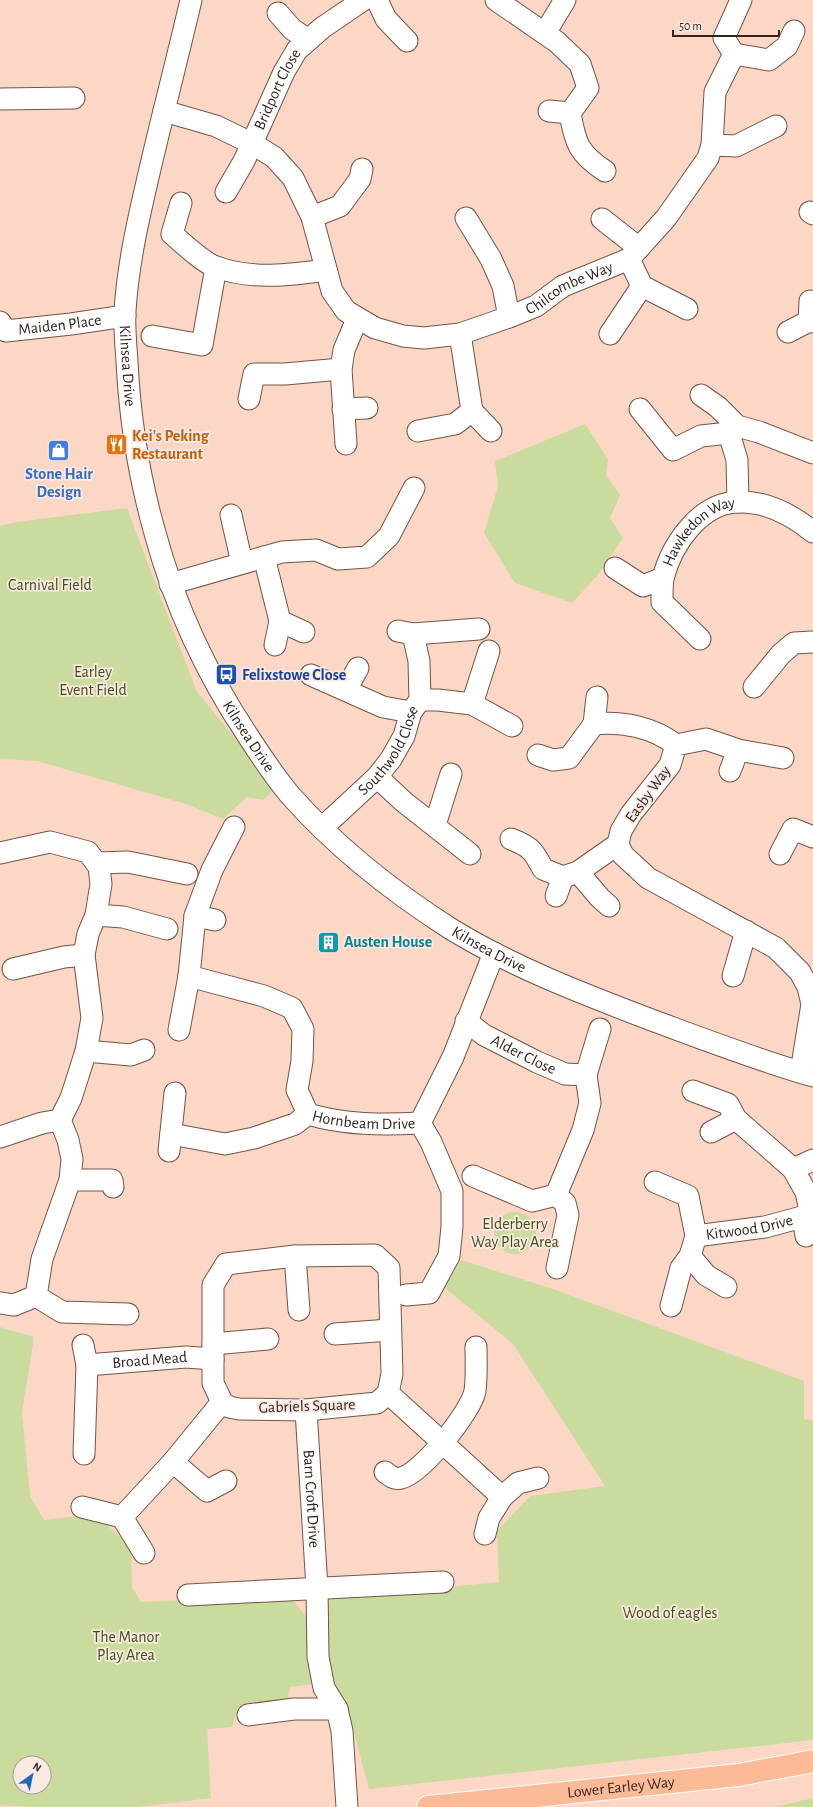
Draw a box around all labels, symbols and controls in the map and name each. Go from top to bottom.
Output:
scale bar [673,12,779,38]
text: 50 m [679,20,702,32]
street label: Bridport Close [251,46,304,132]
street label: Chilcombe Way [523,258,616,317]
street label: Maiden Place [17,312,102,338]
street label: Kilnsea Drive [117,325,138,407]
place label: Kei's Peking Restaurant [132,428,210,462]
restaurant icon: Kei's Peking Restaurant [104,432,130,458]
shop icon: Stone Hair Design [46,438,72,464]
place label: Stone Hair Design [25,466,93,500]
street label: Hawkedon Way [660,494,736,569]
park label: Carnival Field [8,577,92,593]
bus stop icon: Felixstowe Close [213,662,239,688]
park label: Earley Event Field [59,664,127,698]
place label: Felixstowe Close [242,667,347,683]
street label: Kilnsea Drive [220,698,278,775]
street label: Southwold Close [355,702,421,798]
street label: Easby Way [622,763,675,826]
street label: Kilnsea Drive [449,923,529,976]
building icon: Austen House [315,929,341,955]
place label: Austen House [344,934,433,950]
street label: Alder Close [488,1032,558,1077]
street label: Hornbeam Drive [311,1108,416,1132]
street label: Kitwood Drive [705,1212,795,1243]
park label: Elderberry Way Play Area [471,1216,559,1251]
street label: Broad Mead [112,1349,188,1371]
street label: Gabriels Square [258,1396,356,1416]
street label: Barn Croft Drive [300,1449,323,1549]
park label: Wood of eagles [622,1605,718,1621]
park label: The Manor Play Area [93,1629,160,1664]
north arrow [12,1755,52,1795]
text: N [31,1760,43,1774]
street label: Lower Earley Way [566,1774,676,1801]

